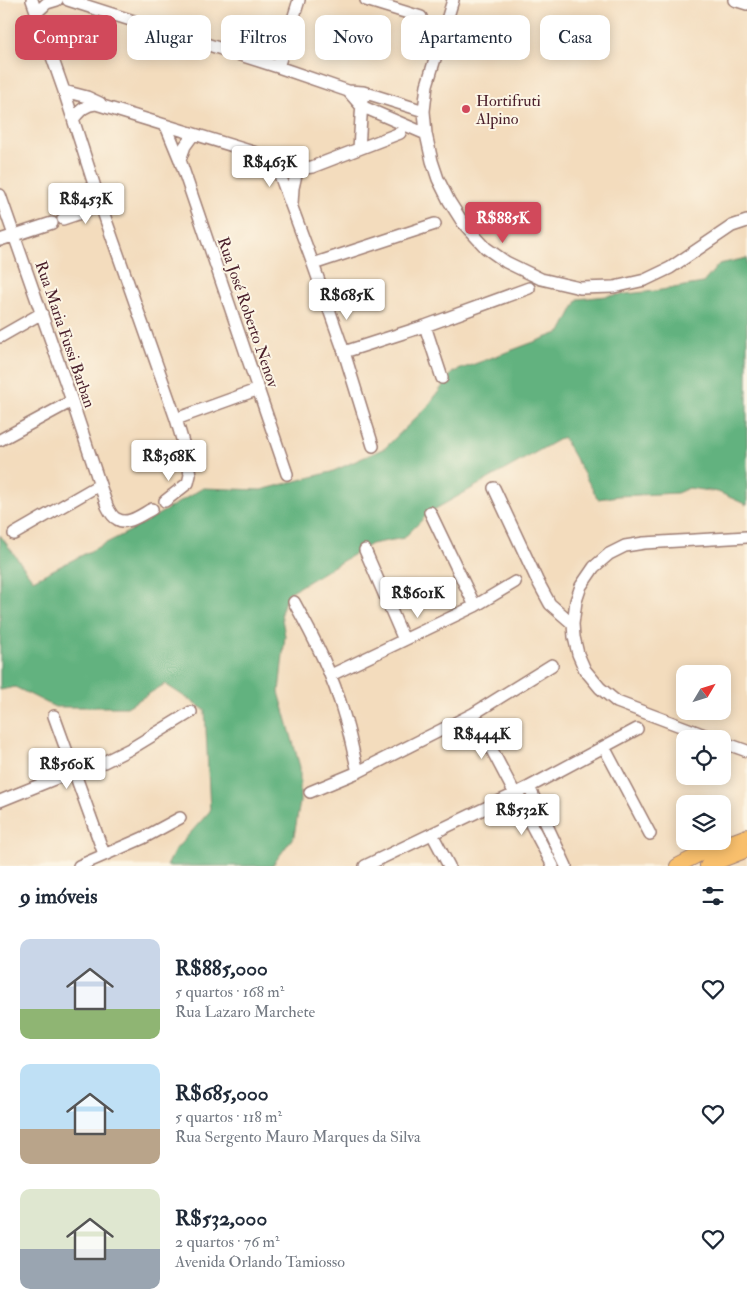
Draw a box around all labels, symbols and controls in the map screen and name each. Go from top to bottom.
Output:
chip: Comprar [15,15,117,60]
chip: Alugar [127,15,211,60]
chip: Filtros [221,15,305,60]
chip: Novo [315,15,391,60]
chip: Apartamento [401,15,530,60]
chip: Casa [540,15,610,60]
place label: Hortifruti Alpino [475,91,541,130]
marker: Hortifruti Alpino [460,103,472,115]
pin: R$463K [229,146,311,188]
text: R$463K [243,152,297,172]
pin: R$453K [45,182,127,225]
text: R$453K [59,189,113,209]
pin: R$885K [462,202,544,244]
text: R$885K [476,208,530,228]
street label: Rua José Roberto Nenov [212,234,284,392]
street label: Rua Maria Fussi Barban [31,258,100,410]
pin: R$685K [306,278,388,321]
text: R$685K [320,285,374,305]
pin: R$368K [128,440,210,482]
text: R$368K [142,446,196,466]
pin: R$601K [377,576,459,619]
text: R$601K [391,583,445,603]
north arrow [676,665,731,720]
map controls [676,665,731,850]
pin: R$444K [441,718,523,760]
text: R$444K [453,724,511,744]
button: locate [676,730,731,785]
pin: R$560K [26,748,108,790]
text: R$560K [40,754,94,774]
pin: R$532K [481,794,563,836]
button: layers [676,795,731,850]
text: R$532K [496,800,548,820]
icon: filters [699,882,727,910]
text: 9 imóveis [20,883,97,910]
text: R$885,000 [175,955,268,982]
icon: home [60,959,120,1019]
icon: heart [699,975,727,1003]
text: 5 quartos · 168 m² [175,982,284,1002]
text: Rua Lazaro Marchete [175,1002,315,1022]
text: R$685,000 [175,1080,269,1107]
icon: home [60,1084,120,1144]
icon: heart [699,1100,727,1128]
text: 5 quartos · 118 m² [175,1107,282,1127]
text: Rua Sergento Mauro Marques da Silva [175,1127,421,1147]
text: R$532,000 [175,1205,267,1232]
icon: home [60,1209,120,1269]
icon: heart [699,1225,727,1253]
text: 2 quartos · 76 m² [175,1232,280,1252]
text: Avenida Orlando Tamiosso [175,1252,345,1272]

